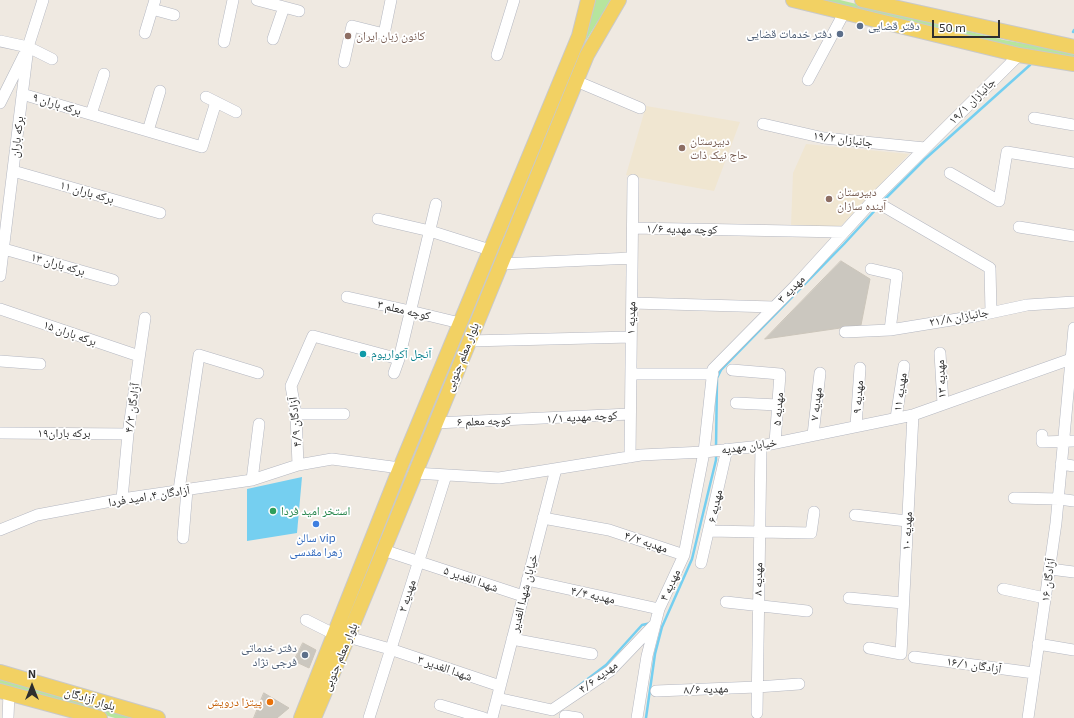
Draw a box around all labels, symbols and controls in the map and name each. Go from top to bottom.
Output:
scale bar [934,12,1002,38]
place label: دفتر قضایی [868,19,920,33]
text: 50 m [939,20,966,34]
marker: دفتر قضایی [855,21,865,31]
place label: دفتر خدمات قضایی [747,27,832,41]
place label: کانون زبان ایران [356,29,425,43]
marker: دفتر خدمات قضایی [835,29,845,39]
marker: کانون زبان ایران [343,31,353,41]
street label: جانبازان ۱۹/۱ [946,75,998,127]
street label: برکه باران ۹ [31,90,83,118]
street label: برکه باران [7,115,27,159]
street label: جانبازان ۱۹/۲ [812,128,874,150]
place label: دبیرستان حاج نیک ذات [690,134,748,162]
marker: دبیرستان حاج نیک ذات [677,143,687,153]
street label: برکه باران ۱۱ [58,177,116,207]
place label: دبیرستان آینده سازان [837,185,886,213]
marker: دبیرستان آینده سازان [824,194,834,204]
street label: کوچه مهدیه ۱/۶ [646,221,718,237]
street label: برکه باران ۱۳ [29,249,87,279]
street label: مهدیه ۳ [774,272,808,306]
street label: کوچه معلم ۳ [376,297,432,323]
street label: مهدیه ۱ [624,301,638,335]
street label: جانبازان ۲۱/۸ [928,305,990,329]
street label: برکه باران ۱۵ [41,317,99,349]
street label: بلوار معلم جنوبی [442,321,482,393]
place label: آنجل آکواریوم [371,347,431,361]
marker: آنجل آکواریوم [358,349,368,359]
street label: مهدیه ۱۳ [933,359,949,399]
street label: مهدیه ۱۱ [890,372,910,412]
street label: مهدیه ۹ [850,380,866,414]
street label: آزادگان ۴/۳ [121,382,143,434]
street label: مهدیه ۷ [807,387,825,421]
street label: مهدیه ۵ [770,392,786,426]
street label: آزادگان ۴/۹ [286,396,304,448]
street label: کوچه مهدیه ۱/۱ [546,408,618,426]
street label: کوچه معلم ۶ [457,413,511,429]
street label: برکه باران۱۹ [38,426,90,440]
street label: خیابان مهدیه [720,435,778,457]
street label: آزادگان ۴، امید فردا [107,482,191,510]
street label: مهدیه ۶ [704,488,726,524]
place label: استخر امید فردا [281,504,350,518]
marker: استخر امید فردا [268,506,278,516]
street label: مهدیه ۱۰ [899,511,915,551]
marker: سالن vip زهرا مقدسی [311,519,321,529]
street label: مهدیه ۴/۲ [622,528,670,556]
place label: سالن vip زهرا مقدسی [289,531,343,559]
street label: خیابان شهدا الغدیر [507,553,541,633]
street label: آزادگان ۱۶ [1038,557,1058,603]
street label: مهدیه ۸ [751,562,765,596]
street label: شهدا الغدیر ۵ [442,563,500,595]
street label: مهدیه ۴ [656,567,684,603]
street label: مهدیه ۲ [395,578,419,614]
street label: مهدیه ۴/۴ [570,583,616,607]
street label: بلوار معلم جنوبی [319,621,361,693]
place label: دفتر خدماتی فرجی نژاد [241,641,297,669]
marker: دفتر خدماتی فرجی نژاد [300,650,310,660]
street label: شهدا الغدیر ۳ [416,652,474,684]
street label: آزادگان ۱۶/۱ [946,654,1002,676]
street label: مهدیه ۴/۶ [576,658,620,696]
north arrow [12,666,52,706]
text: N [28,667,36,680]
street label: مهدیه ۸/۶ [683,681,729,697]
street label: بلوار آزادگان [63,684,117,714]
place label: پیتزا درویش [207,695,262,709]
marker: پیتزا درویش [265,697,275,707]

